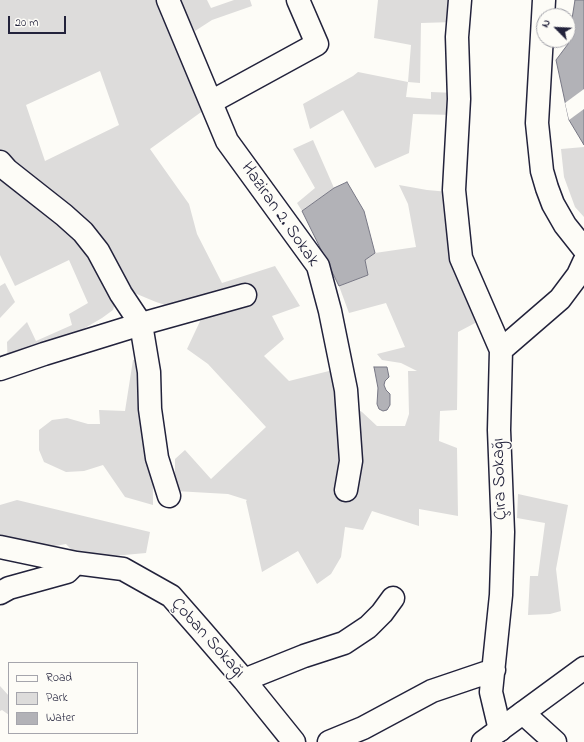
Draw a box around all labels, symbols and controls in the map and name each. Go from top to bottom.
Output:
scale bar [10,8,68,34]
north arrow [536,8,576,48]
text: 20 m [15,14,38,32]
text: N [537,17,555,30]
street label: Haziran 2. Sokak [235,159,323,271]
street label: Çıra Sokağı [489,438,513,520]
street label: Çoban Sokağı [165,594,249,684]
legend [8,662,138,734]
text: Road [46,669,72,687]
text: Park [46,689,68,707]
text: Water [46,709,75,727]

